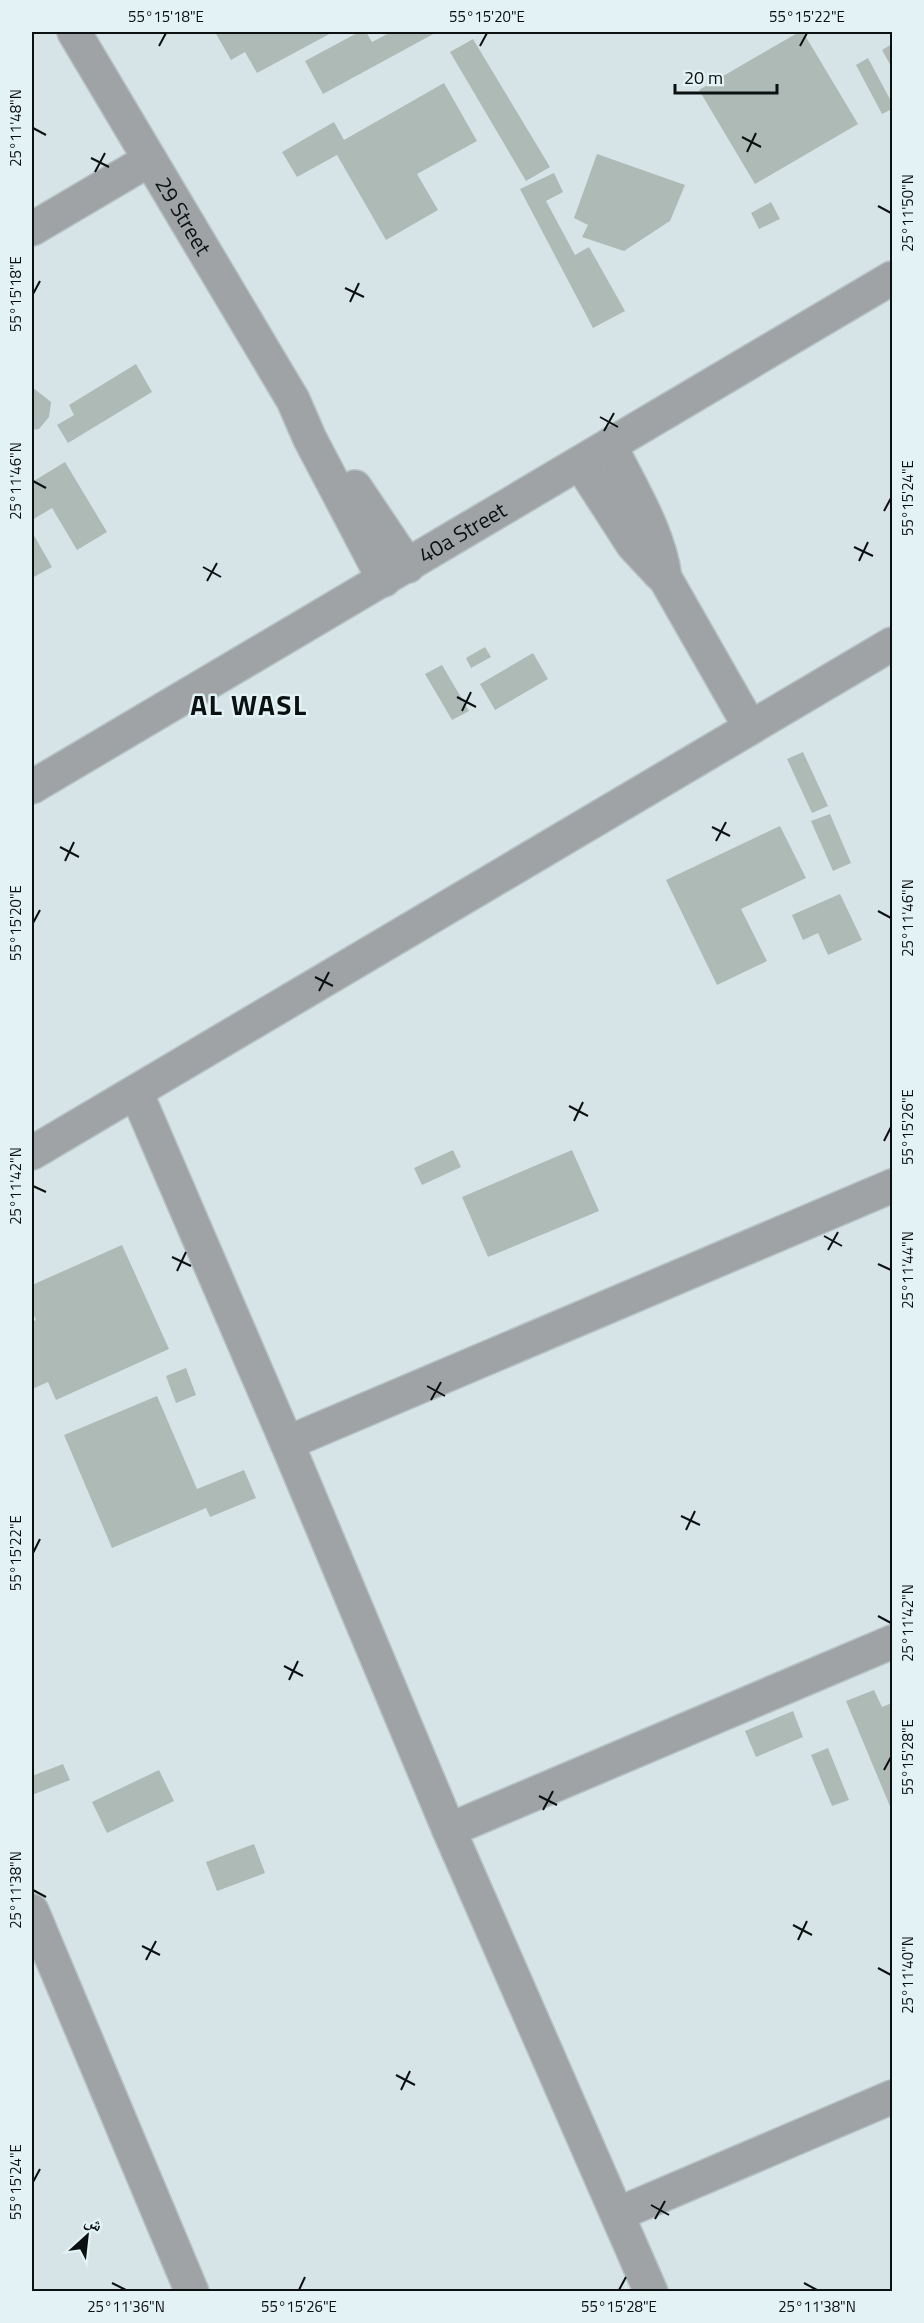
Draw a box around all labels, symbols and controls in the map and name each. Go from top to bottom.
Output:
text: 55°15'18"E [128,5,204,28]
text: 55°15'20"E [449,5,525,28]
text: 55°15'22"E [769,5,845,28]
scale bar [675,57,777,95]
text: 20 m [684,64,723,91]
text: 25°11'48"N [4,89,27,167]
street label: 29 Street [147,170,220,262]
text: 25°11'50"N [896,174,919,252]
text: 55°15'18"E [4,256,27,332]
text: 25°11'46"N [4,442,27,520]
text: 55°15'24"E [896,460,919,536]
street label: 40a Street [412,493,513,572]
district label: AL WASL [190,683,308,726]
text: 25°11'46"N [896,879,919,957]
text: 55°15'20"E [4,885,27,961]
text: 55°15'26"E [896,1089,919,1165]
text: 25°11'42"N [4,1147,27,1225]
text: 25°11'44"N [896,1231,919,1309]
text: 55°15'22"E [4,1515,27,1591]
text: 25°11'42"N [896,1584,919,1662]
text: 55°15'28"E [896,1719,919,1795]
text: 25°11'38"N [4,1851,27,1929]
text: 25°11'40"N [896,1936,919,2014]
text: 55°15'24"E [4,2144,27,2220]
north arrow [57,2206,117,2266]
text: ش [81,2208,107,2237]
text: 25°11'36"N [87,2295,165,2318]
text: 55°15'26"E [261,2295,337,2318]
text: 55°15'28"E [581,2295,657,2318]
text: 25°11'38"N [778,2295,856,2318]

